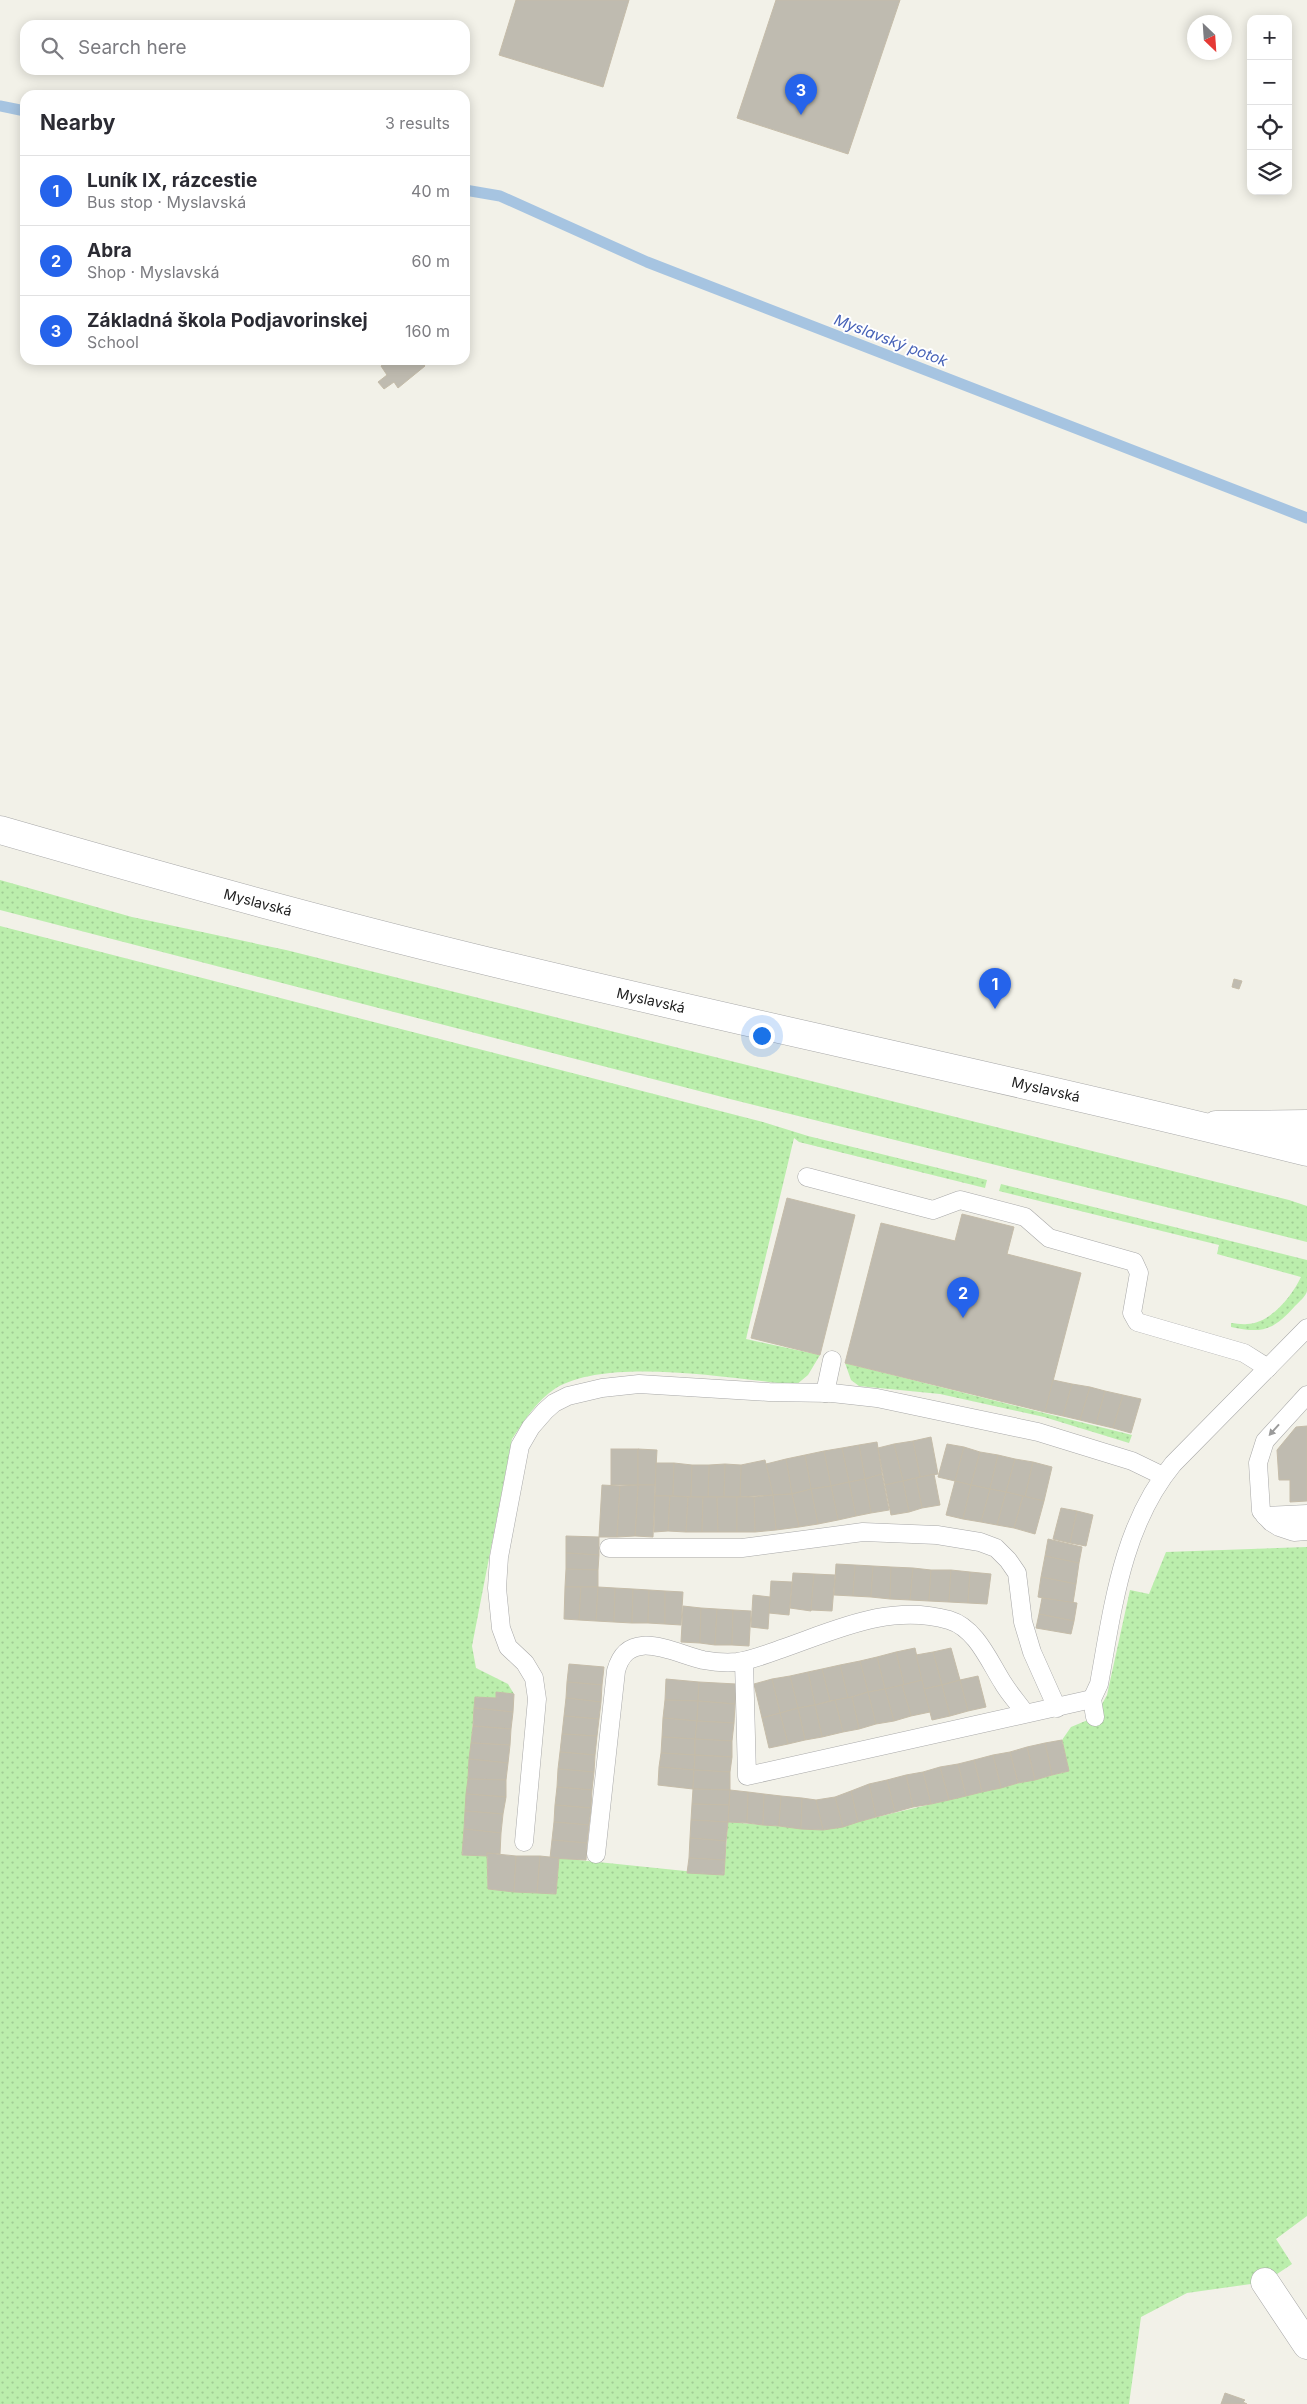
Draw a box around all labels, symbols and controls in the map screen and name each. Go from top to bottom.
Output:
north arrow [1187,15,1232,60]
map controls [1247,15,1292,195]
button: + [1247,15,1292,60]
search box [20,20,470,75]
icon: search [38,34,66,62]
text: Search here [78,36,187,59]
button: − [1247,60,1292,105]
pin: 3 [785,74,817,115]
button: locate [1247,105,1292,150]
text: Nearby [40,110,115,135]
text: 3 results [385,113,450,133]
button: layers [1247,150,1292,195]
text: Luník IX, rázcestie [87,169,257,192]
text: 1 [53,181,59,201]
text: 40 m [411,181,450,201]
text: Bus stop · Myslavská [87,192,246,212]
text: Abra [87,239,132,262]
text: 2 [51,251,61,271]
text: 60 m [411,251,450,271]
text: Shop · Myslavská [87,262,220,282]
text: Základná škola Podjavorinskej [87,309,368,332]
water label: Myslavský potok [832,310,951,371]
text: 3 [51,321,61,341]
text: 160 m [405,321,450,341]
text: School [87,332,139,352]
street label: Myslavská [222,885,294,919]
pin: 1 [979,968,1011,1009]
street label: Myslavská [615,984,687,1016]
your location [749,1023,775,1049]
street label: Myslavská [1010,1073,1082,1105]
pin: 2 [947,1277,979,1318]
one-way arrow [1268,1424,1279,1437]

